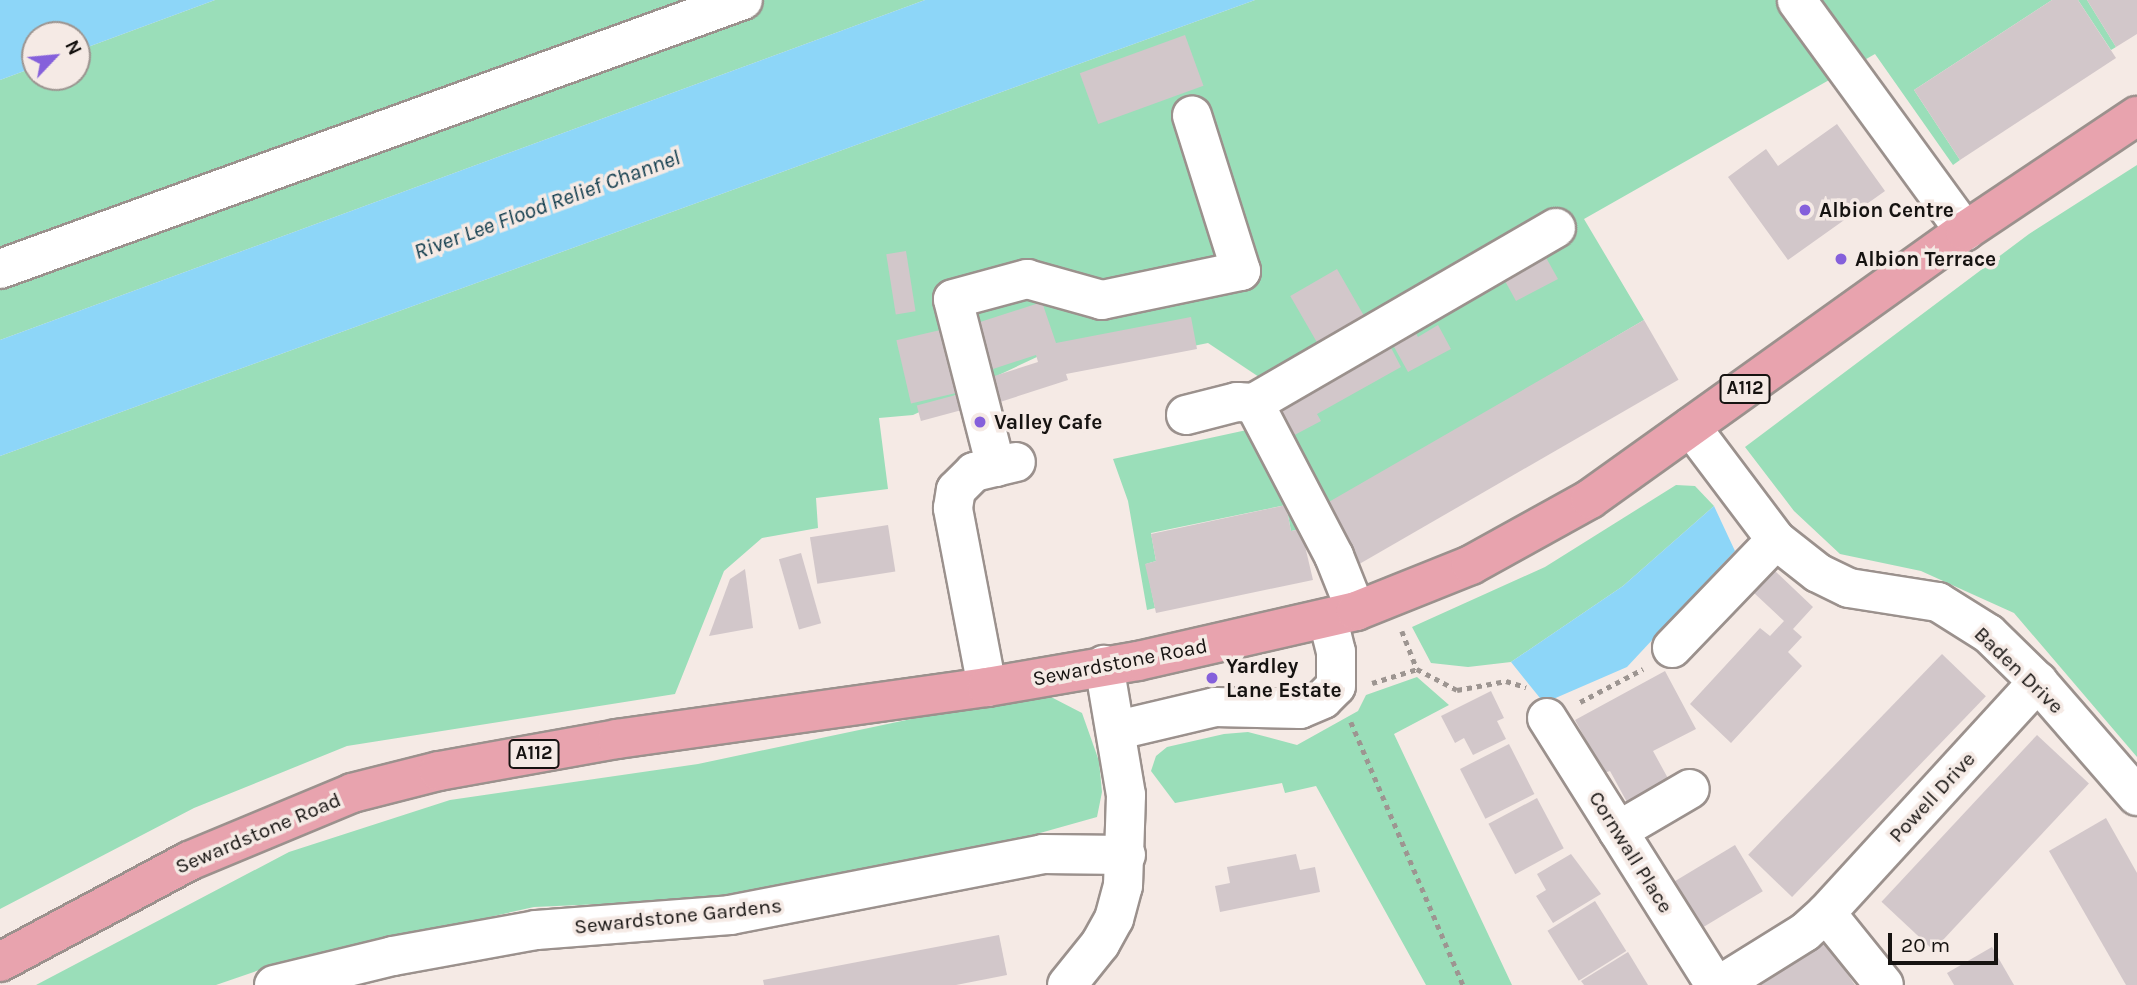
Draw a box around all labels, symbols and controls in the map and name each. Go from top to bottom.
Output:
north arrow [21,21,91,91]
text: N [60,37,86,59]
water label: River Lee Flood Relief Channel [410,144,684,266]
place label: Albion Centre [1819,197,1954,223]
marker: Albion Centre [1797,202,1813,218]
place label: Albion Terrace [1855,246,1996,272]
marker: Albion Terrace [1833,251,1849,267]
road number: A112 [1719,374,1771,404]
place label: Valley Cafe [994,409,1102,435]
marker: Valley Cafe [972,414,988,430]
street label: Baden Drive [1969,621,2069,719]
street label: Sewardstone Road [1030,633,1210,691]
place label: Yardley Lane Estate [1226,653,1342,703]
marker: Yardley Lane Estate [1204,670,1220,686]
road number: A112 [508,738,560,769]
street label: Powell Drive [1884,746,1980,848]
street label: Cornwall Place [1584,786,1678,918]
street label: Sewardstone Road [171,787,345,879]
street label: Sewardstone Gardens [573,893,783,939]
scale bar [1892,918,2002,962]
text: 20 m [1901,933,1950,957]

